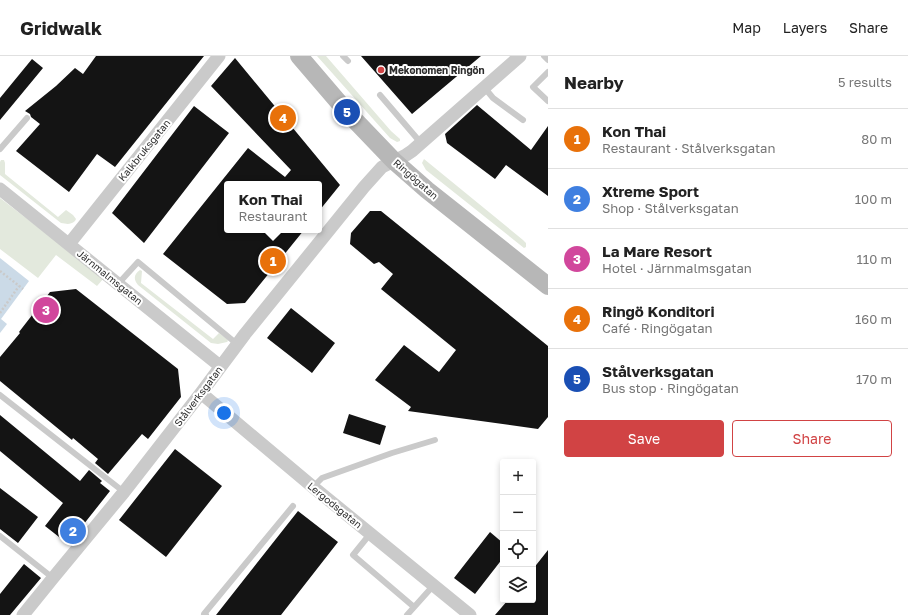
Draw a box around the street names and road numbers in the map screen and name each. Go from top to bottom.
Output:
street label: Kalkbruksgatan [115,117,173,183]
street label: Ringögatan [391,156,441,202]
street label: Järnmalmsgatan [75,247,145,307]
street label: Stålverksgatan [171,363,225,429]
street label: Lergodsgatan [305,479,365,531]

